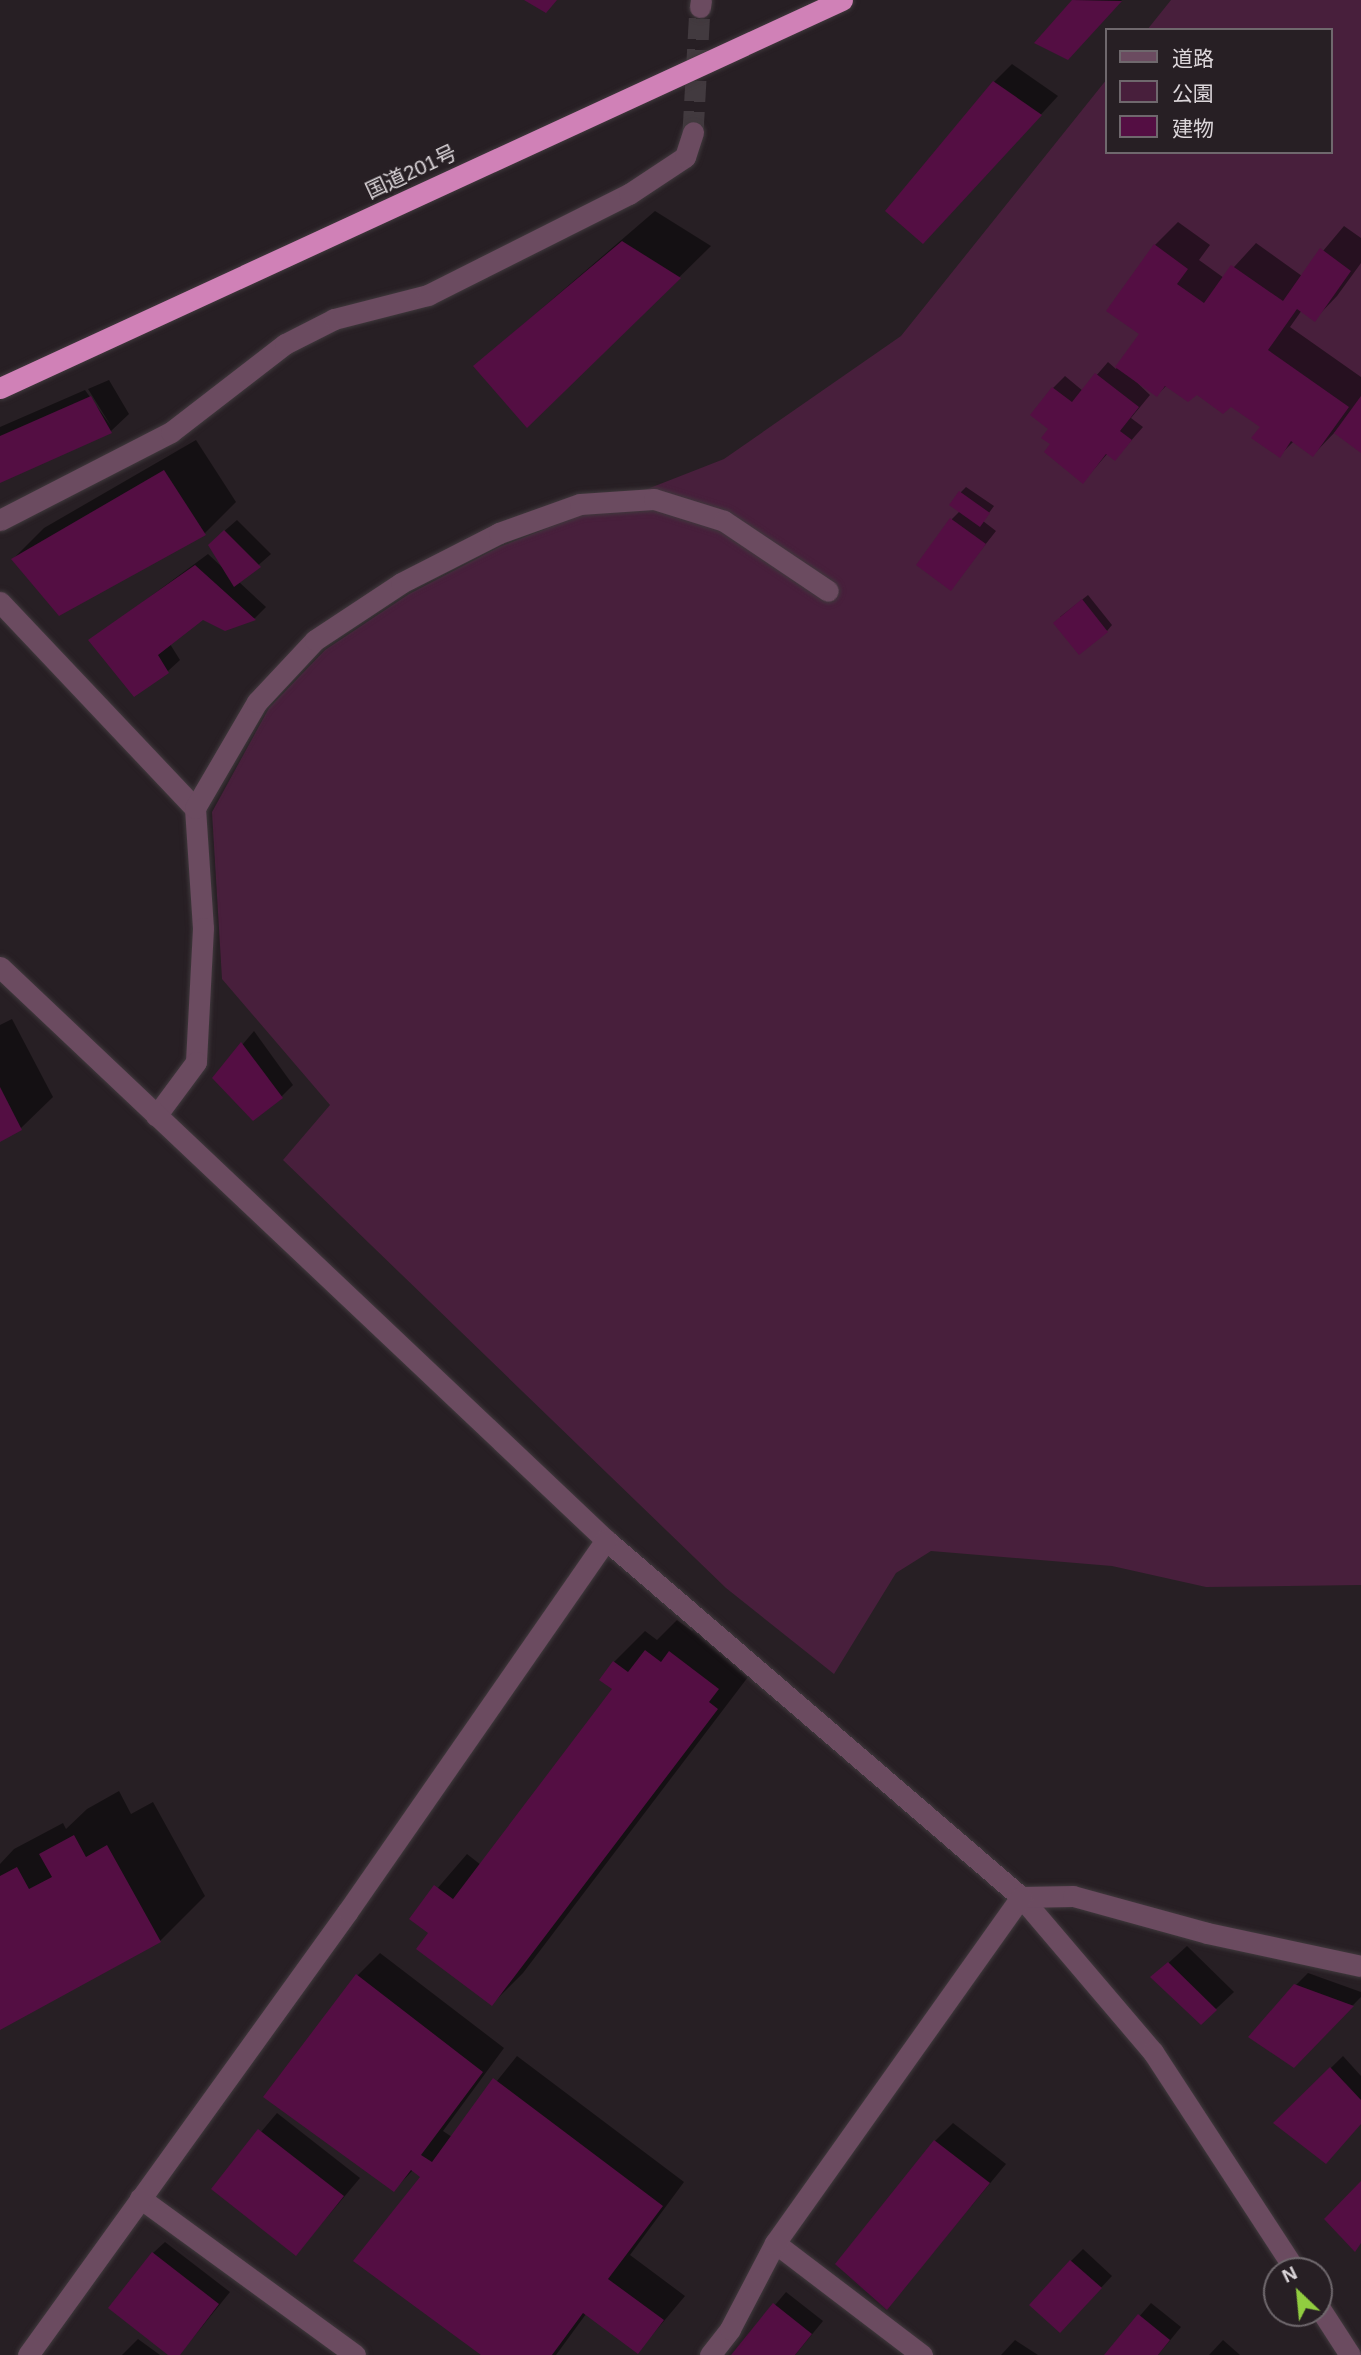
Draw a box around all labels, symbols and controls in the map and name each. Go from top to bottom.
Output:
legend [1106,28,1333,154]
text: 道路 [1172,47,1214,70]
text: 公園 [1172,82,1214,105]
text: 建物 [1172,117,1214,140]
street label: 国道201号 [361,140,461,204]
north arrow [1263,2257,1333,2327]
text: N [1279,2262,1300,2287]

